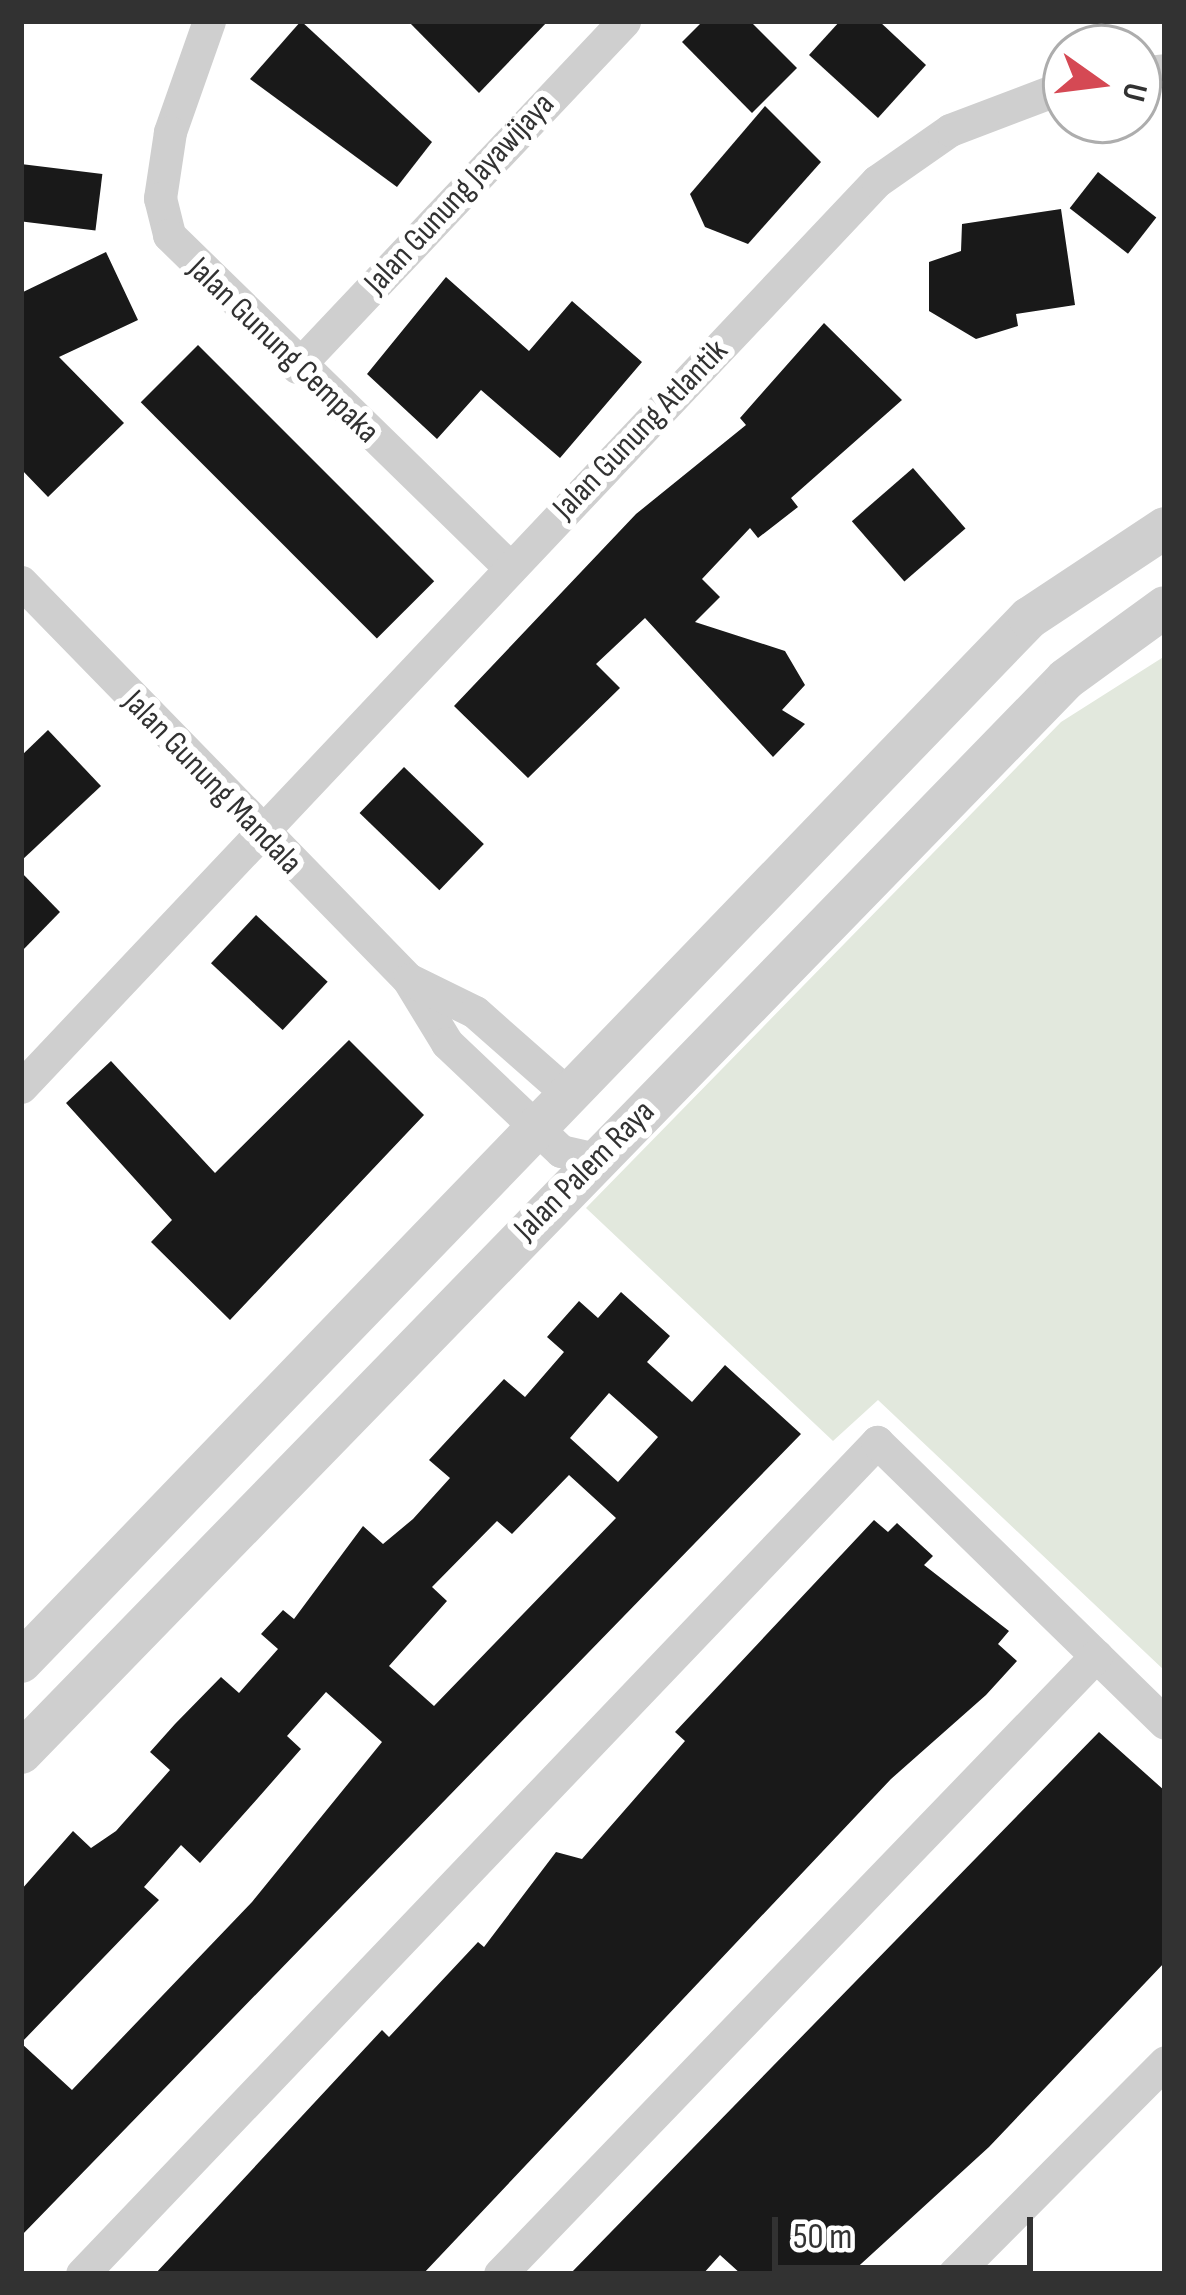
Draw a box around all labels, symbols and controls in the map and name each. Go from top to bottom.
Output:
north arrow [1042,24,1162,144]
text: U [1113,79,1156,105]
street label: Jalan Gunung Jayawijaya [357,85,563,303]
street label: Jalan Gunung Cempaka [179,250,387,452]
street label: Jalan Gunung Atlantik [545,332,737,528]
street label: Jalan Gunung Mandala [114,683,310,883]
street label: Jalan Palem Raya [507,1093,663,1249]
scale bar [778,2193,1039,2267]
text: 50 m [793,2216,852,2259]

